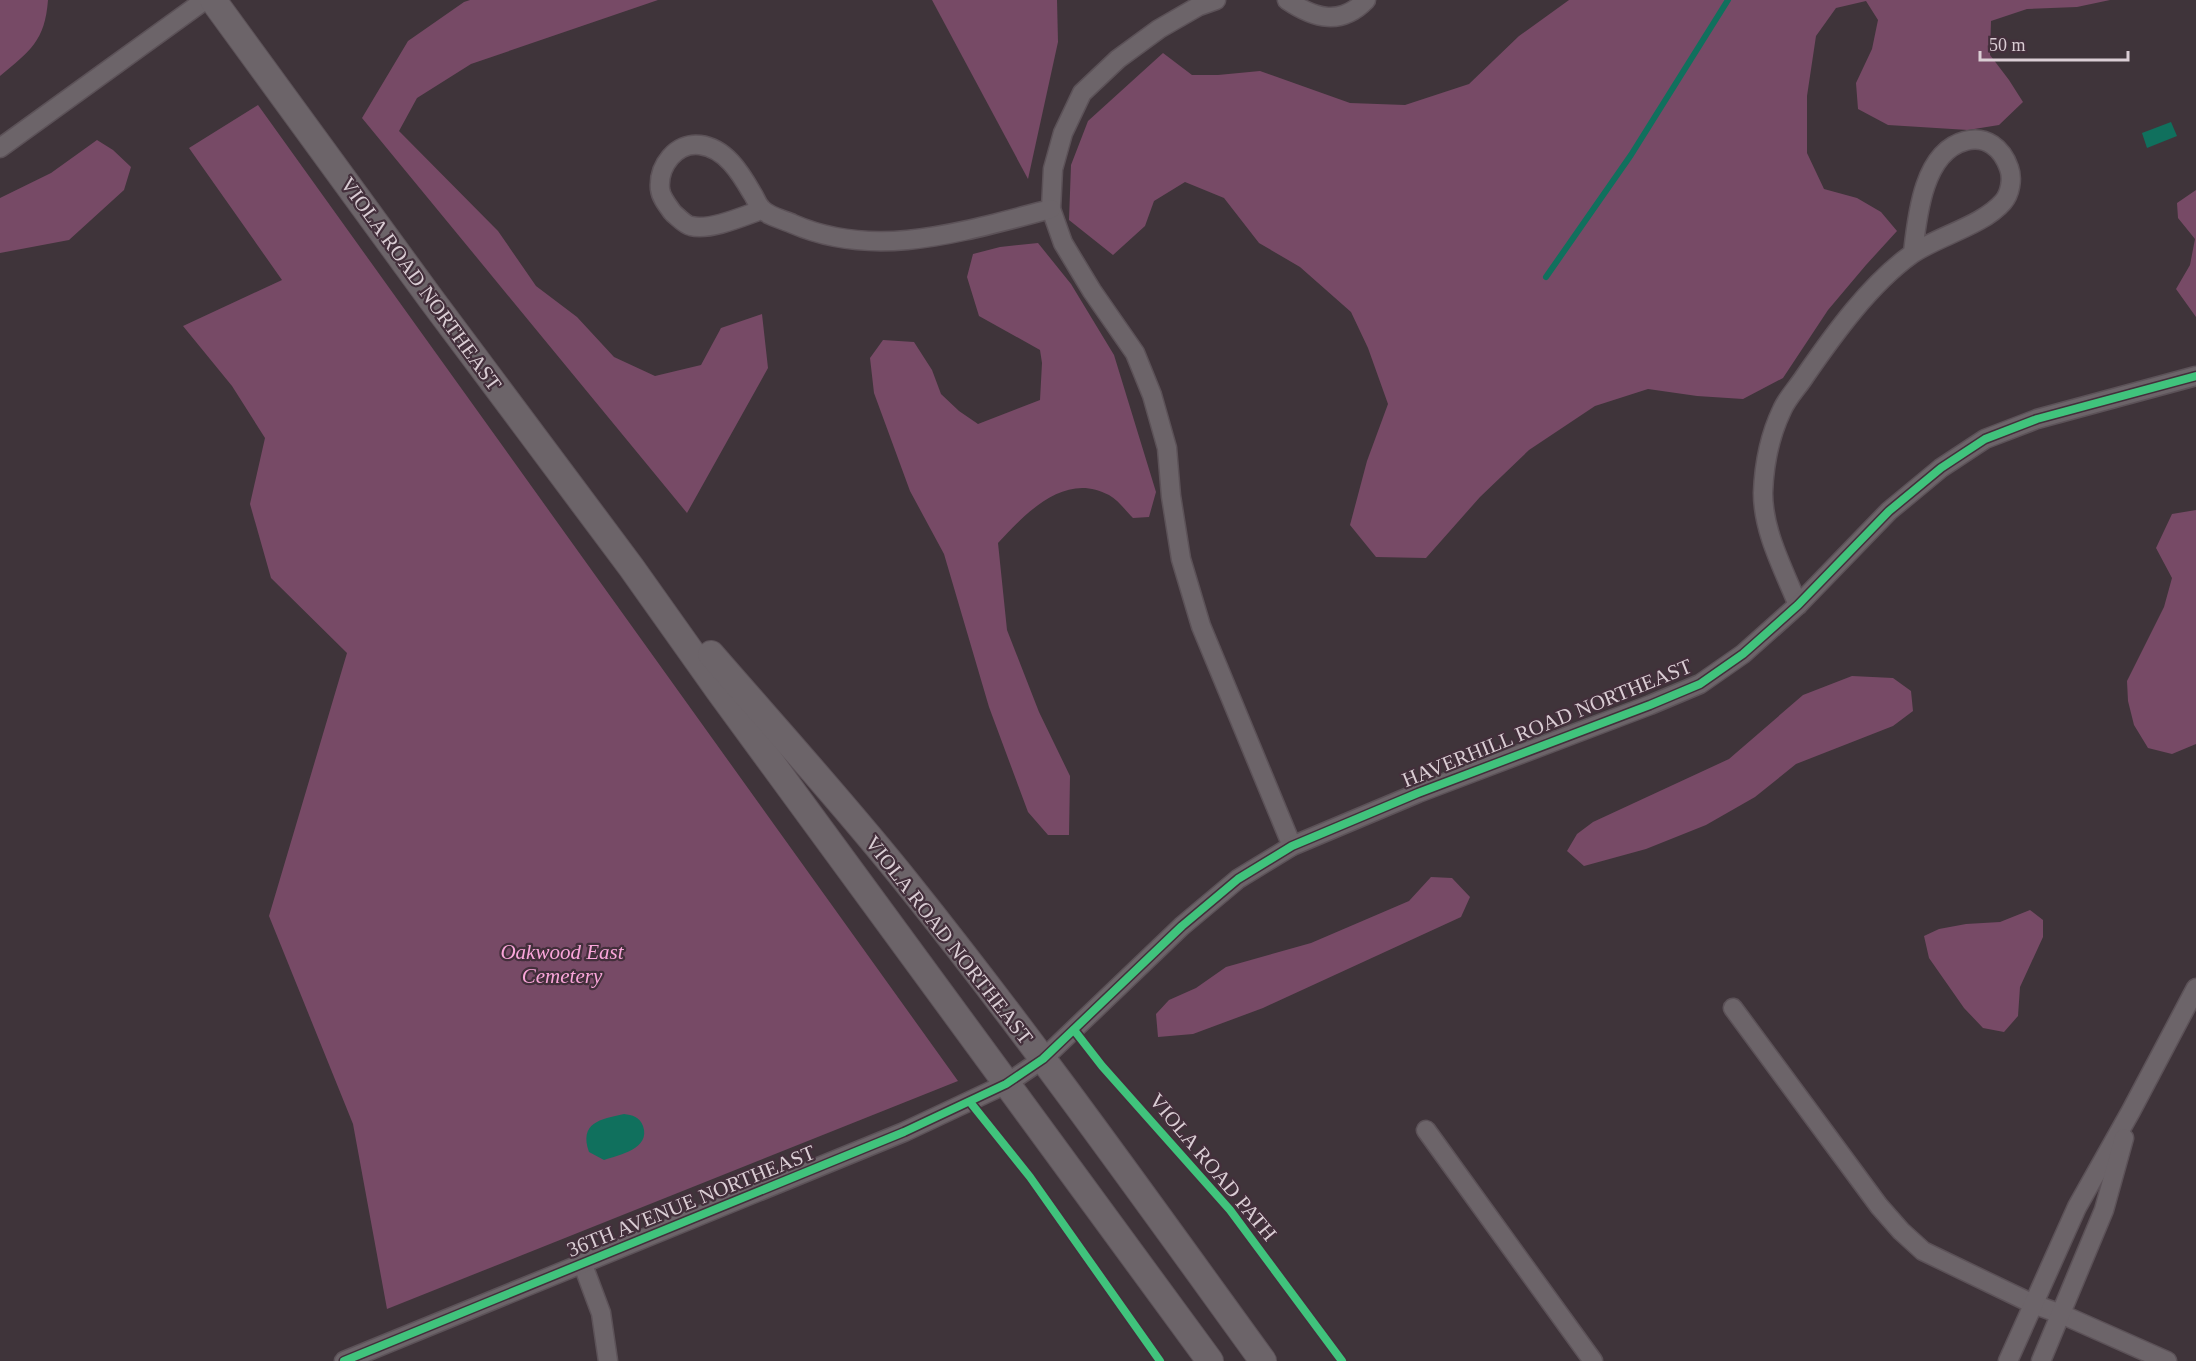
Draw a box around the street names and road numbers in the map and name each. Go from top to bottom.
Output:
street label: VIOLA ROAD NORTHEAST [336,173,507,395]
street label: HAVERHILL ROAD NORTHEAST [1399,654,1695,792]
street label: VIOLA ROAD NORTHEAST [860,831,1038,1049]
street label: VIOLA ROAD PATH [1144,1089,1282,1245]
street label: 36TH AVENUE NORTHEAST [563,1140,819,1262]

